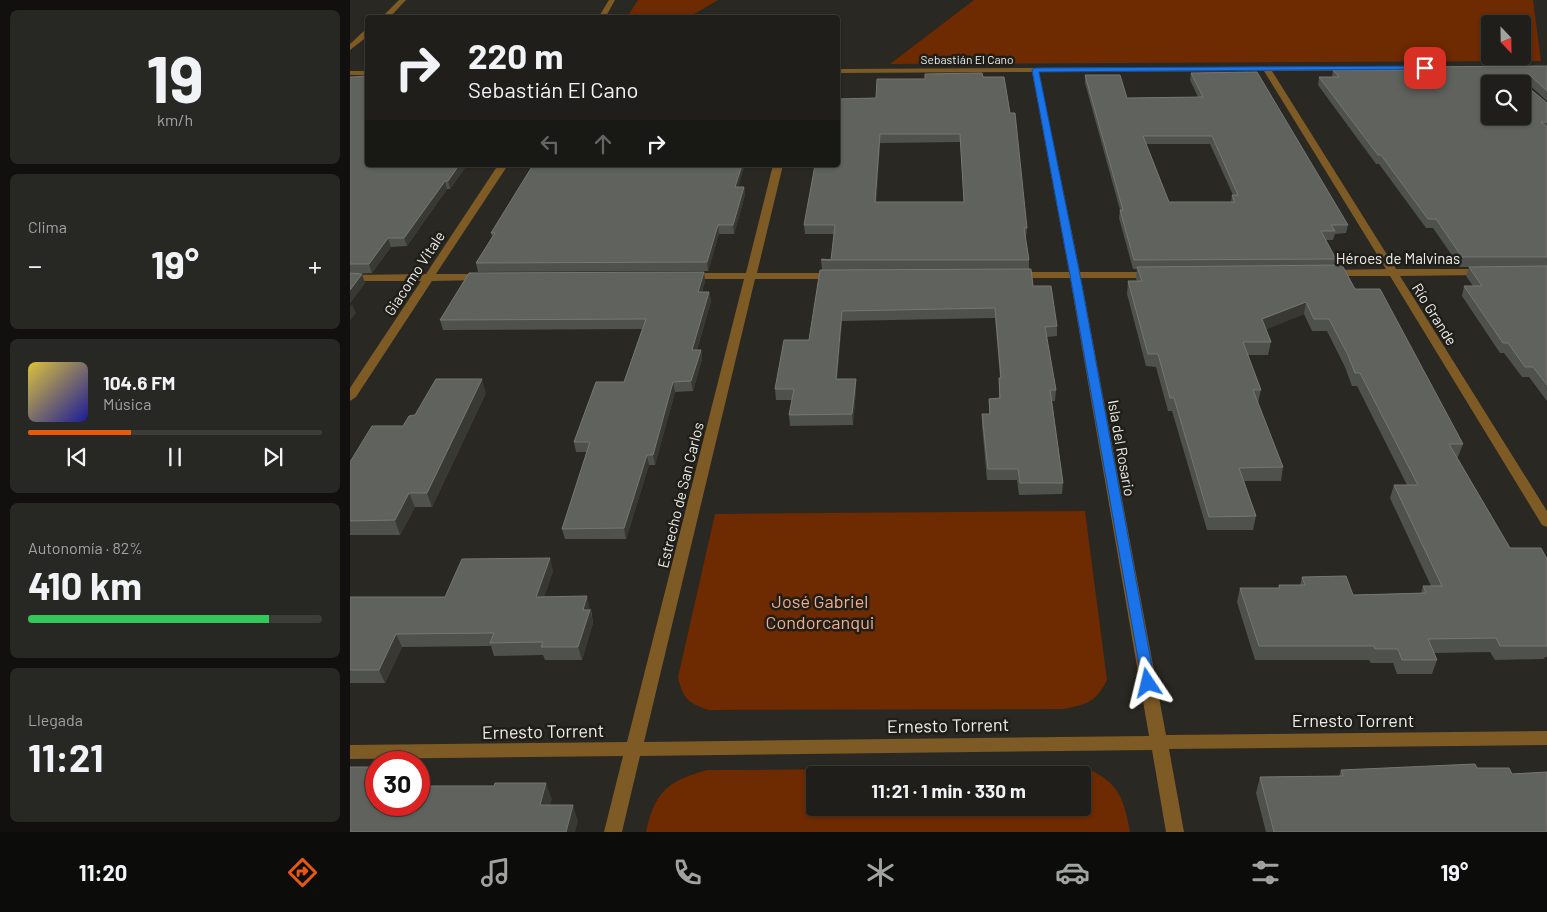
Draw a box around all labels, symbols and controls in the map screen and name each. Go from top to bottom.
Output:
north arrow [1481,15,1531,65]
map controls [1481,15,1531,125]
text: 220 m [468,34,563,76]
icon: right [385,35,450,100]
text: 19 [146,38,204,116]
pin [1404,47,1446,89]
street label: Sebastián El Cano [921,52,1013,66]
icon: arrive [1411,54,1439,82]
button: search [1481,75,1531,125]
text: Sebastián El Cano [468,76,638,102]
text: km/h [157,110,193,129]
icon: left [536,130,564,158]
icon: ahead [589,130,617,158]
icon: right [642,130,670,158]
text: Clima [28,217,67,236]
street label: Giacomo Vitale [380,227,448,319]
text: 19° [151,241,199,287]
text: − [28,248,42,282]
text: + [308,248,322,282]
street label: Héroes de Malvinas [1336,249,1460,267]
street label: Río Grande [1409,280,1461,348]
text: 104.6 FM [103,371,175,394]
text: Música [103,394,151,413]
street label: Isla del Rosario [1105,398,1139,498]
street label: Estrecho de San Carlos [653,420,707,570]
icon: previous [63,443,91,471]
icon: pause [161,443,189,471]
icon: next [259,443,287,471]
text: Autonomía · 82% [28,538,143,557]
text: 410 km [28,562,142,608]
park label: José Gabriel Condorcanqui [766,590,874,633]
position arrow [1121,656,1173,708]
street label: Ernesto Torrent [1292,709,1414,731]
text: Llegada [28,710,83,729]
street label: Ernesto Torrent [887,713,1009,737]
street label: Ernesto Torrent [482,719,604,743]
text: 11:21 [28,734,104,780]
speed limit sign: 30 [365,751,430,816]
text: 11:21 · 1 min · 330 m [871,779,1026,802]
icon: directions [285,855,320,890]
icon: music [478,855,513,890]
icon: phone [670,855,705,890]
icon: climate [863,855,898,890]
icon: car [1055,855,1090,890]
icon: filters [1248,855,1283,890]
text: 11:20 [79,859,127,885]
text: 19° [1440,859,1468,885]

